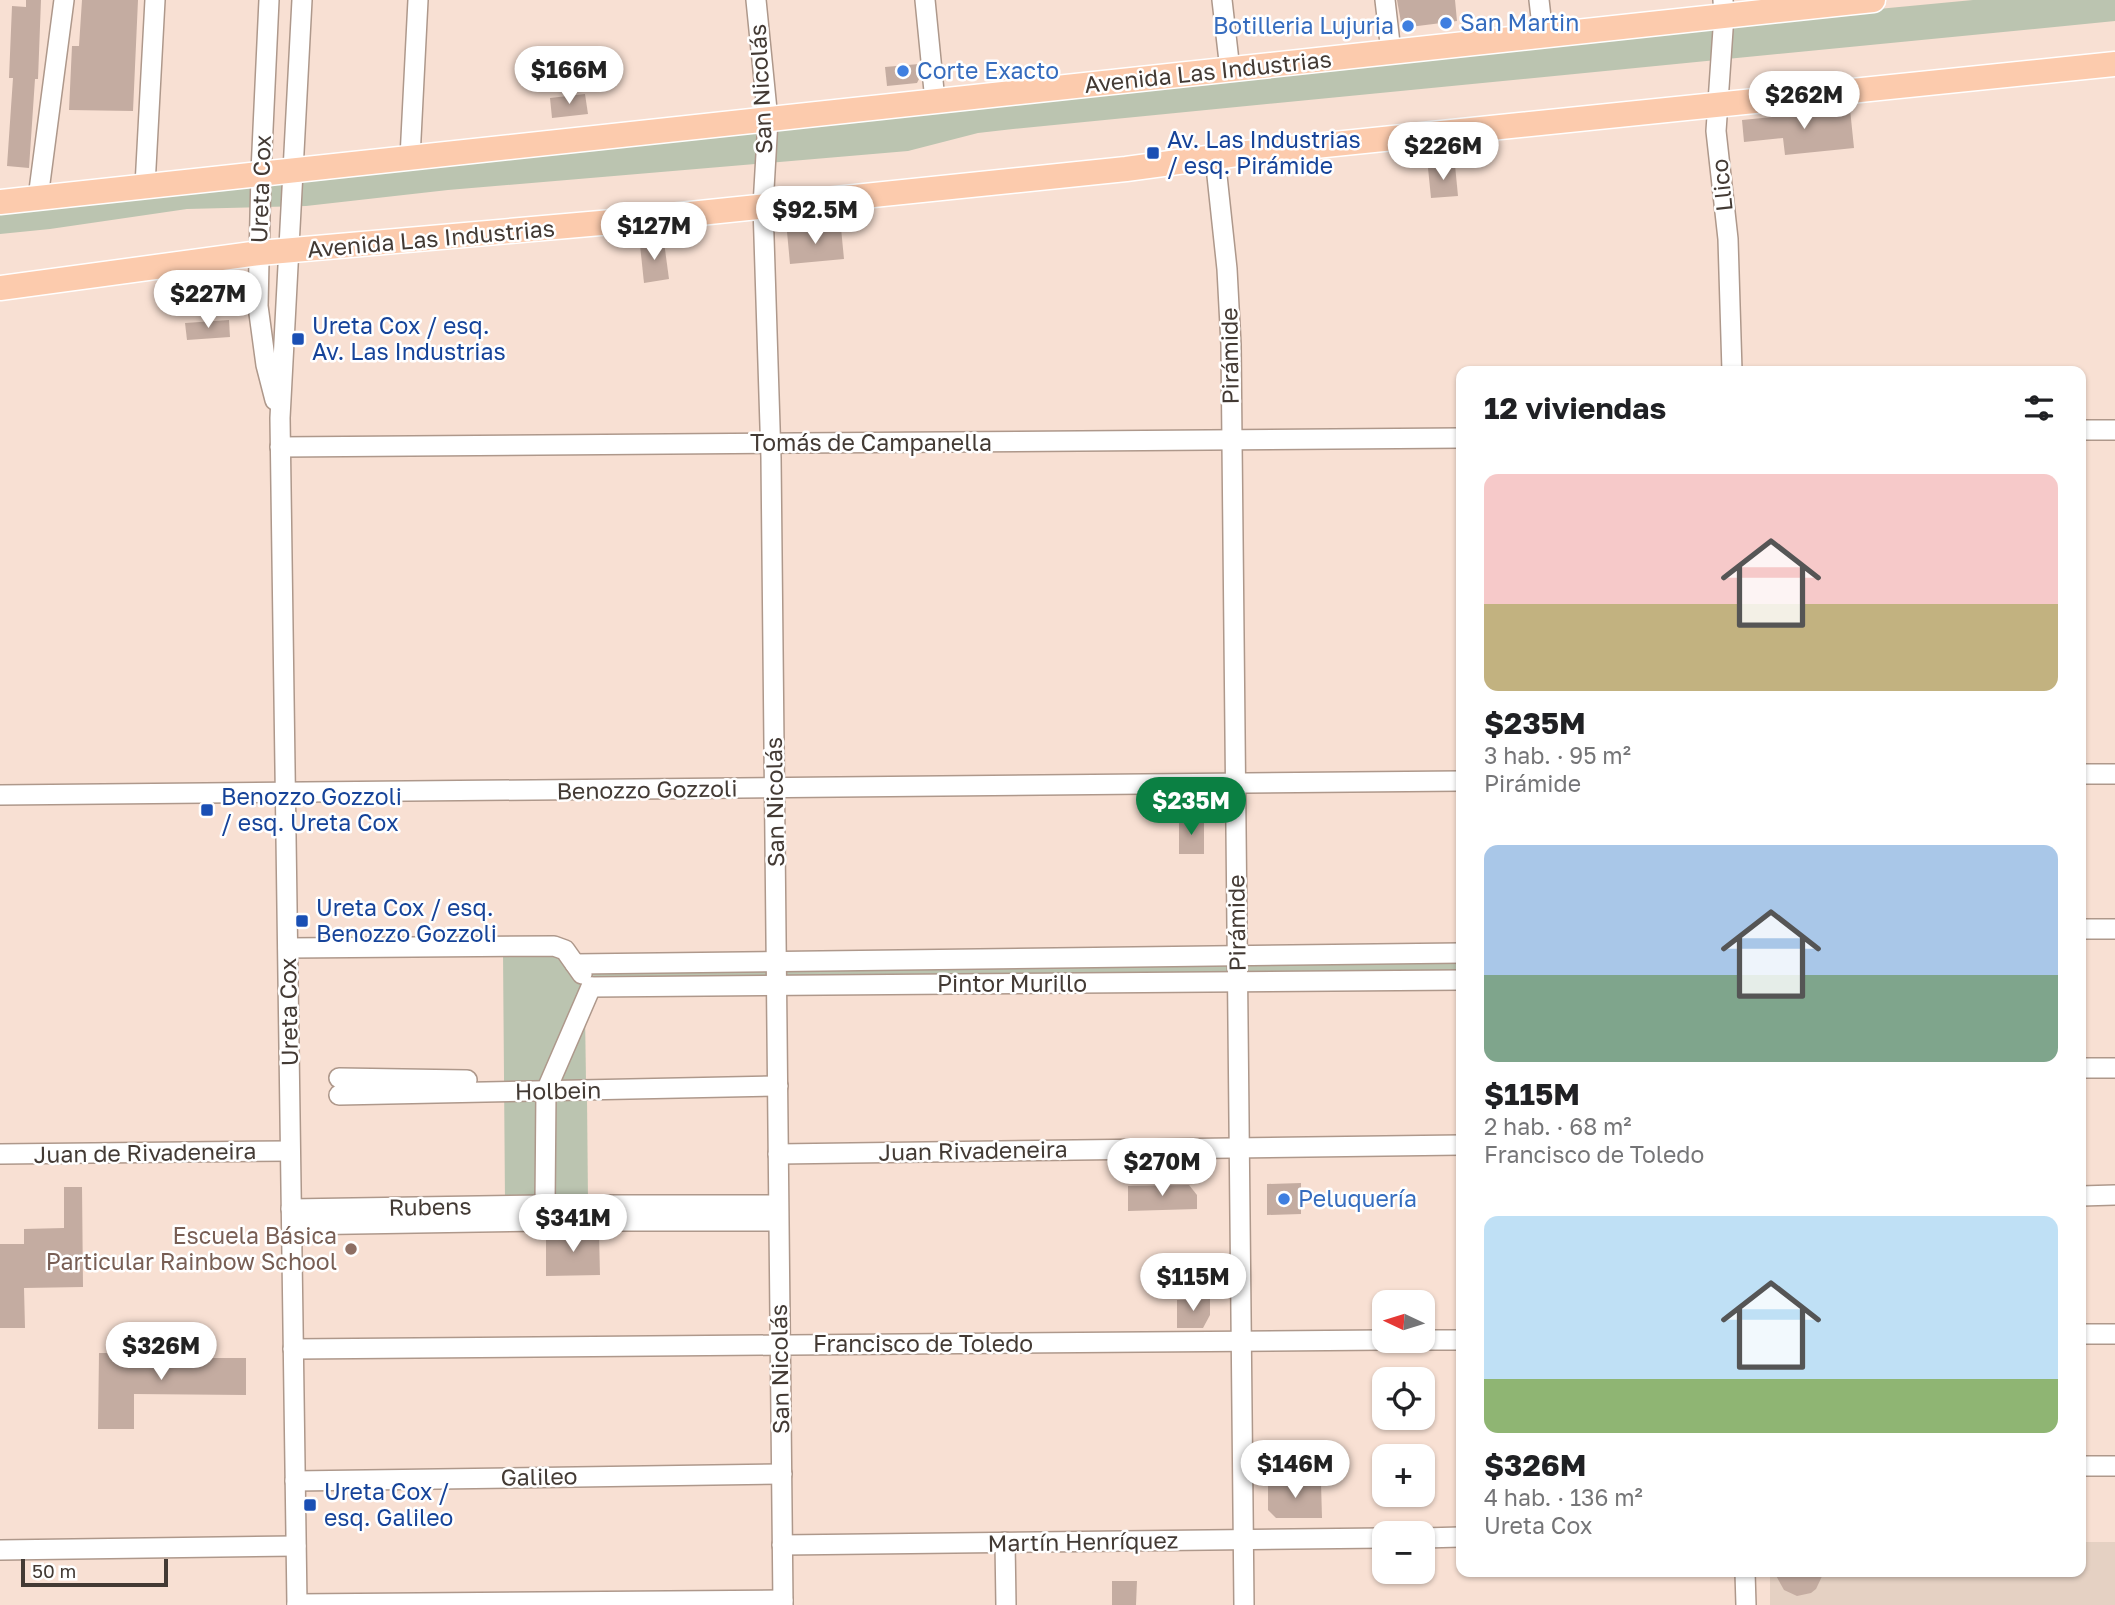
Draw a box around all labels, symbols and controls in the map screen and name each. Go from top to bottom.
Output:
place label: San Martin [1460,8,1579,36]
place label: Botilleria Lujuria [1213,11,1394,39]
marker: San Martin [1438,15,1454,31]
marker: Botilleria Lujuria [1400,18,1416,34]
street label: San Nicolás [743,23,777,155]
street label: Avenida Las Industrias [1083,44,1333,98]
pin: $166M [520,46,618,106]
text: $166M [531,55,607,83]
place label: Corte Exacto [917,56,1059,84]
marker: Corte Exacto [895,63,911,79]
pin: $262M [1755,72,1853,131]
text: $262M [1765,80,1843,108]
pin: $226M [1394,122,1492,182]
place label: Av. Las Industrias / esq. Pirámide [1167,125,1361,179]
text: $226M [1404,131,1482,159]
street label: Ureta Cox [244,134,276,244]
marker: Av. Las Industrias / esq. Pirámide [1145,145,1161,161]
street label: Llico [1704,157,1738,213]
pin: $92.5M [758,187,872,246]
text: $92.5M [772,195,858,223]
pin: $127M [605,202,703,262]
text: $127M [617,211,691,239]
street label: Avenida Las Industrias [306,213,556,263]
pin: $227M [159,270,257,330]
text: $227M [170,279,246,307]
street label: Pirámide [1214,307,1244,405]
place label: Ureta Cox / esq. Av. Las Industrias [312,311,506,365]
marker: Ureta Cox / esq. Av. Las Industrias [290,331,306,347]
icon: filters [2020,389,2058,427]
text: 12 viviendas [1484,390,1666,426]
street label: Tomás de Campanella [750,428,992,456]
icon: home [1708,520,1834,646]
text: $235M [1484,705,1586,741]
street label: San Nicolás [759,737,789,867]
text: 3 hab. · 95 m² [1484,741,1631,769]
text: Pirámide [1484,769,1581,797]
street label: Benozzo Gozzoli [556,773,738,805]
pin: $235M [1142,778,1240,837]
place label: Benozzo Gozzoli / esq. Ureta Cox [221,782,402,836]
text: $235M [1152,786,1230,814]
marker: Benozzo Gozzoli / esq. Ureta Cox [199,802,215,818]
street label: Pirámide [1221,874,1251,972]
icon: home [1708,891,1834,1017]
place label: Ureta Cox / esq. Benozzo Gozzoli [316,893,497,947]
marker: Ureta Cox / esq. Benozzo Gozzoli [294,913,310,929]
street label: Ureta Cox [273,957,303,1066]
street label: Pintor Murillo [937,969,1087,997]
street label: Holbein [515,1075,601,1105]
text: $115M [1484,1076,1580,1112]
text: 2 hab. · 68 m² [1484,1112,1632,1140]
street label: Juan Rivadeneira [878,1134,1068,1166]
street label: Juan de Rivadeneira [33,1136,257,1168]
pin: $270M [1113,1138,1211,1198]
text: Francisco de Toledo [1484,1140,1704,1168]
text: $270M [1123,1147,1201,1175]
place label: Peluquería [1298,1184,1417,1212]
street label: Rubens [388,1191,472,1221]
marker: Peluquería [1276,1191,1292,1207]
pin: $341M [524,1194,622,1254]
text: $341M [535,1203,611,1231]
place label: Escuela Básica Particular Rainbow School [46,1221,337,1275]
marker: Escuela Básica Particular Rainbow School [343,1241,359,1257]
pin: $115M [1144,1254,1242,1313]
text: $115M [1156,1262,1230,1290]
icon: home [1708,1262,1834,1388]
north arrow [1372,1290,1435,1353]
map controls [1372,1290,1435,1584]
street label: San Nicolás [764,1304,794,1434]
pin: $326M [112,1322,210,1382]
street label: Francisco de Toledo [813,1329,1033,1357]
text: $326M [122,1331,200,1359]
button: locate [1372,1367,1435,1430]
pin: $146M [1246,1440,1344,1500]
button: + [1372,1444,1435,1507]
text: $326M [1484,1447,1586,1483]
text: $146M [1257,1449,1333,1477]
street label: Galileo [500,1461,578,1491]
place label: Ureta Cox / esq. Galileo [324,1477,453,1531]
text: 4 hab. · 136 m² [1484,1483,1643,1511]
marker: Ureta Cox / esq. Galileo [302,1497,318,1513]
text: Ureta Cox [1484,1511,1592,1539]
button: − [1372,1521,1435,1584]
street label: Martín Henríquez [987,1525,1179,1557]
scale bar [21,1556,168,1588]
text: 50 m [32,1559,76,1582]

